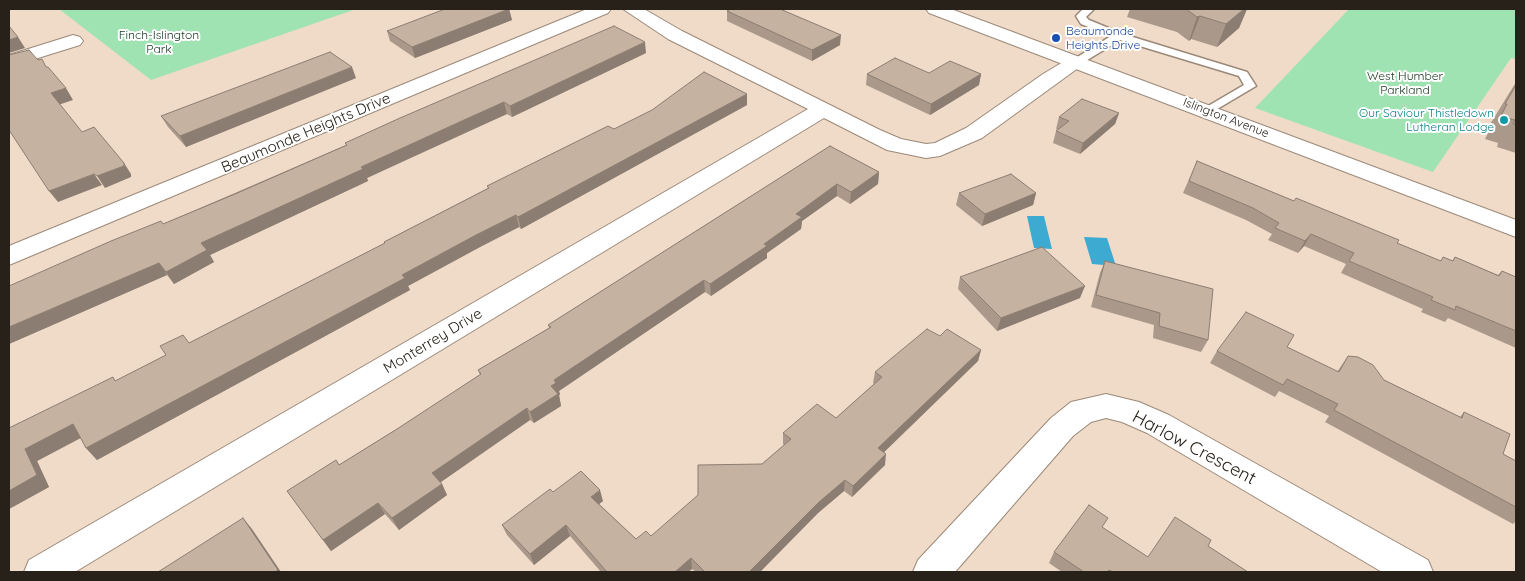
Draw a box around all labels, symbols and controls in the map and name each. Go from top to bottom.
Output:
place label: Beaumonde Heights Drive [1066,24,1140,52]
park label: Finch-Islington Park [119,28,199,56]
marker: Beaumonde Heights Drive [1050,32,1062,44]
park label: West Humber Parkland [1367,69,1443,97]
street label: Beaumonde Heights Drive [219,89,393,177]
street label: Islington Avenue [1181,95,1271,141]
place label: Our Saviour Thistledown Lutheran Lodge [1359,106,1494,134]
marker: Our Saviour Thistledown Lutheran Lodge [1498,114,1510,126]
street label: Monterrey Drive [380,304,486,378]
street label: Harlow Crescent [1128,406,1260,490]

